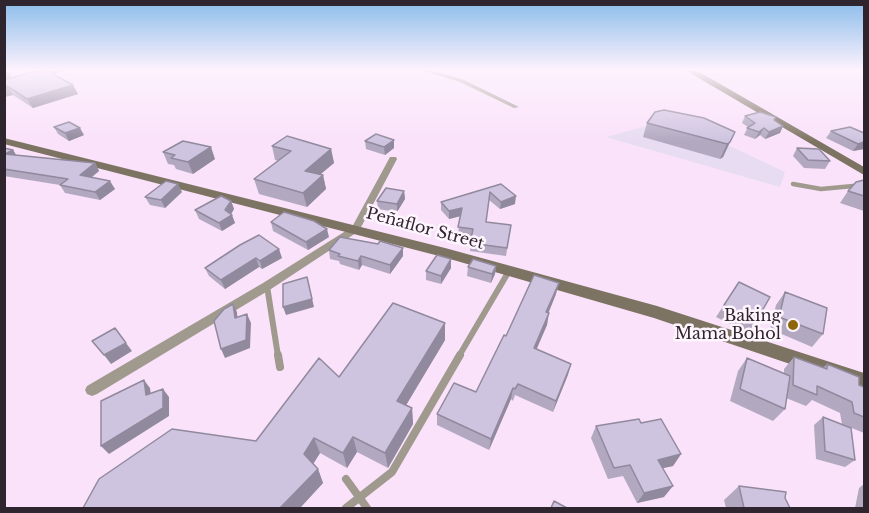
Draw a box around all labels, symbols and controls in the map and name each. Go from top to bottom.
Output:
street label: Peñaflor Street [364,204,486,254]
place label: Baking Mama Bohol [675,306,781,344]
marker: Baking Mama Bohol [786,318,800,332]

